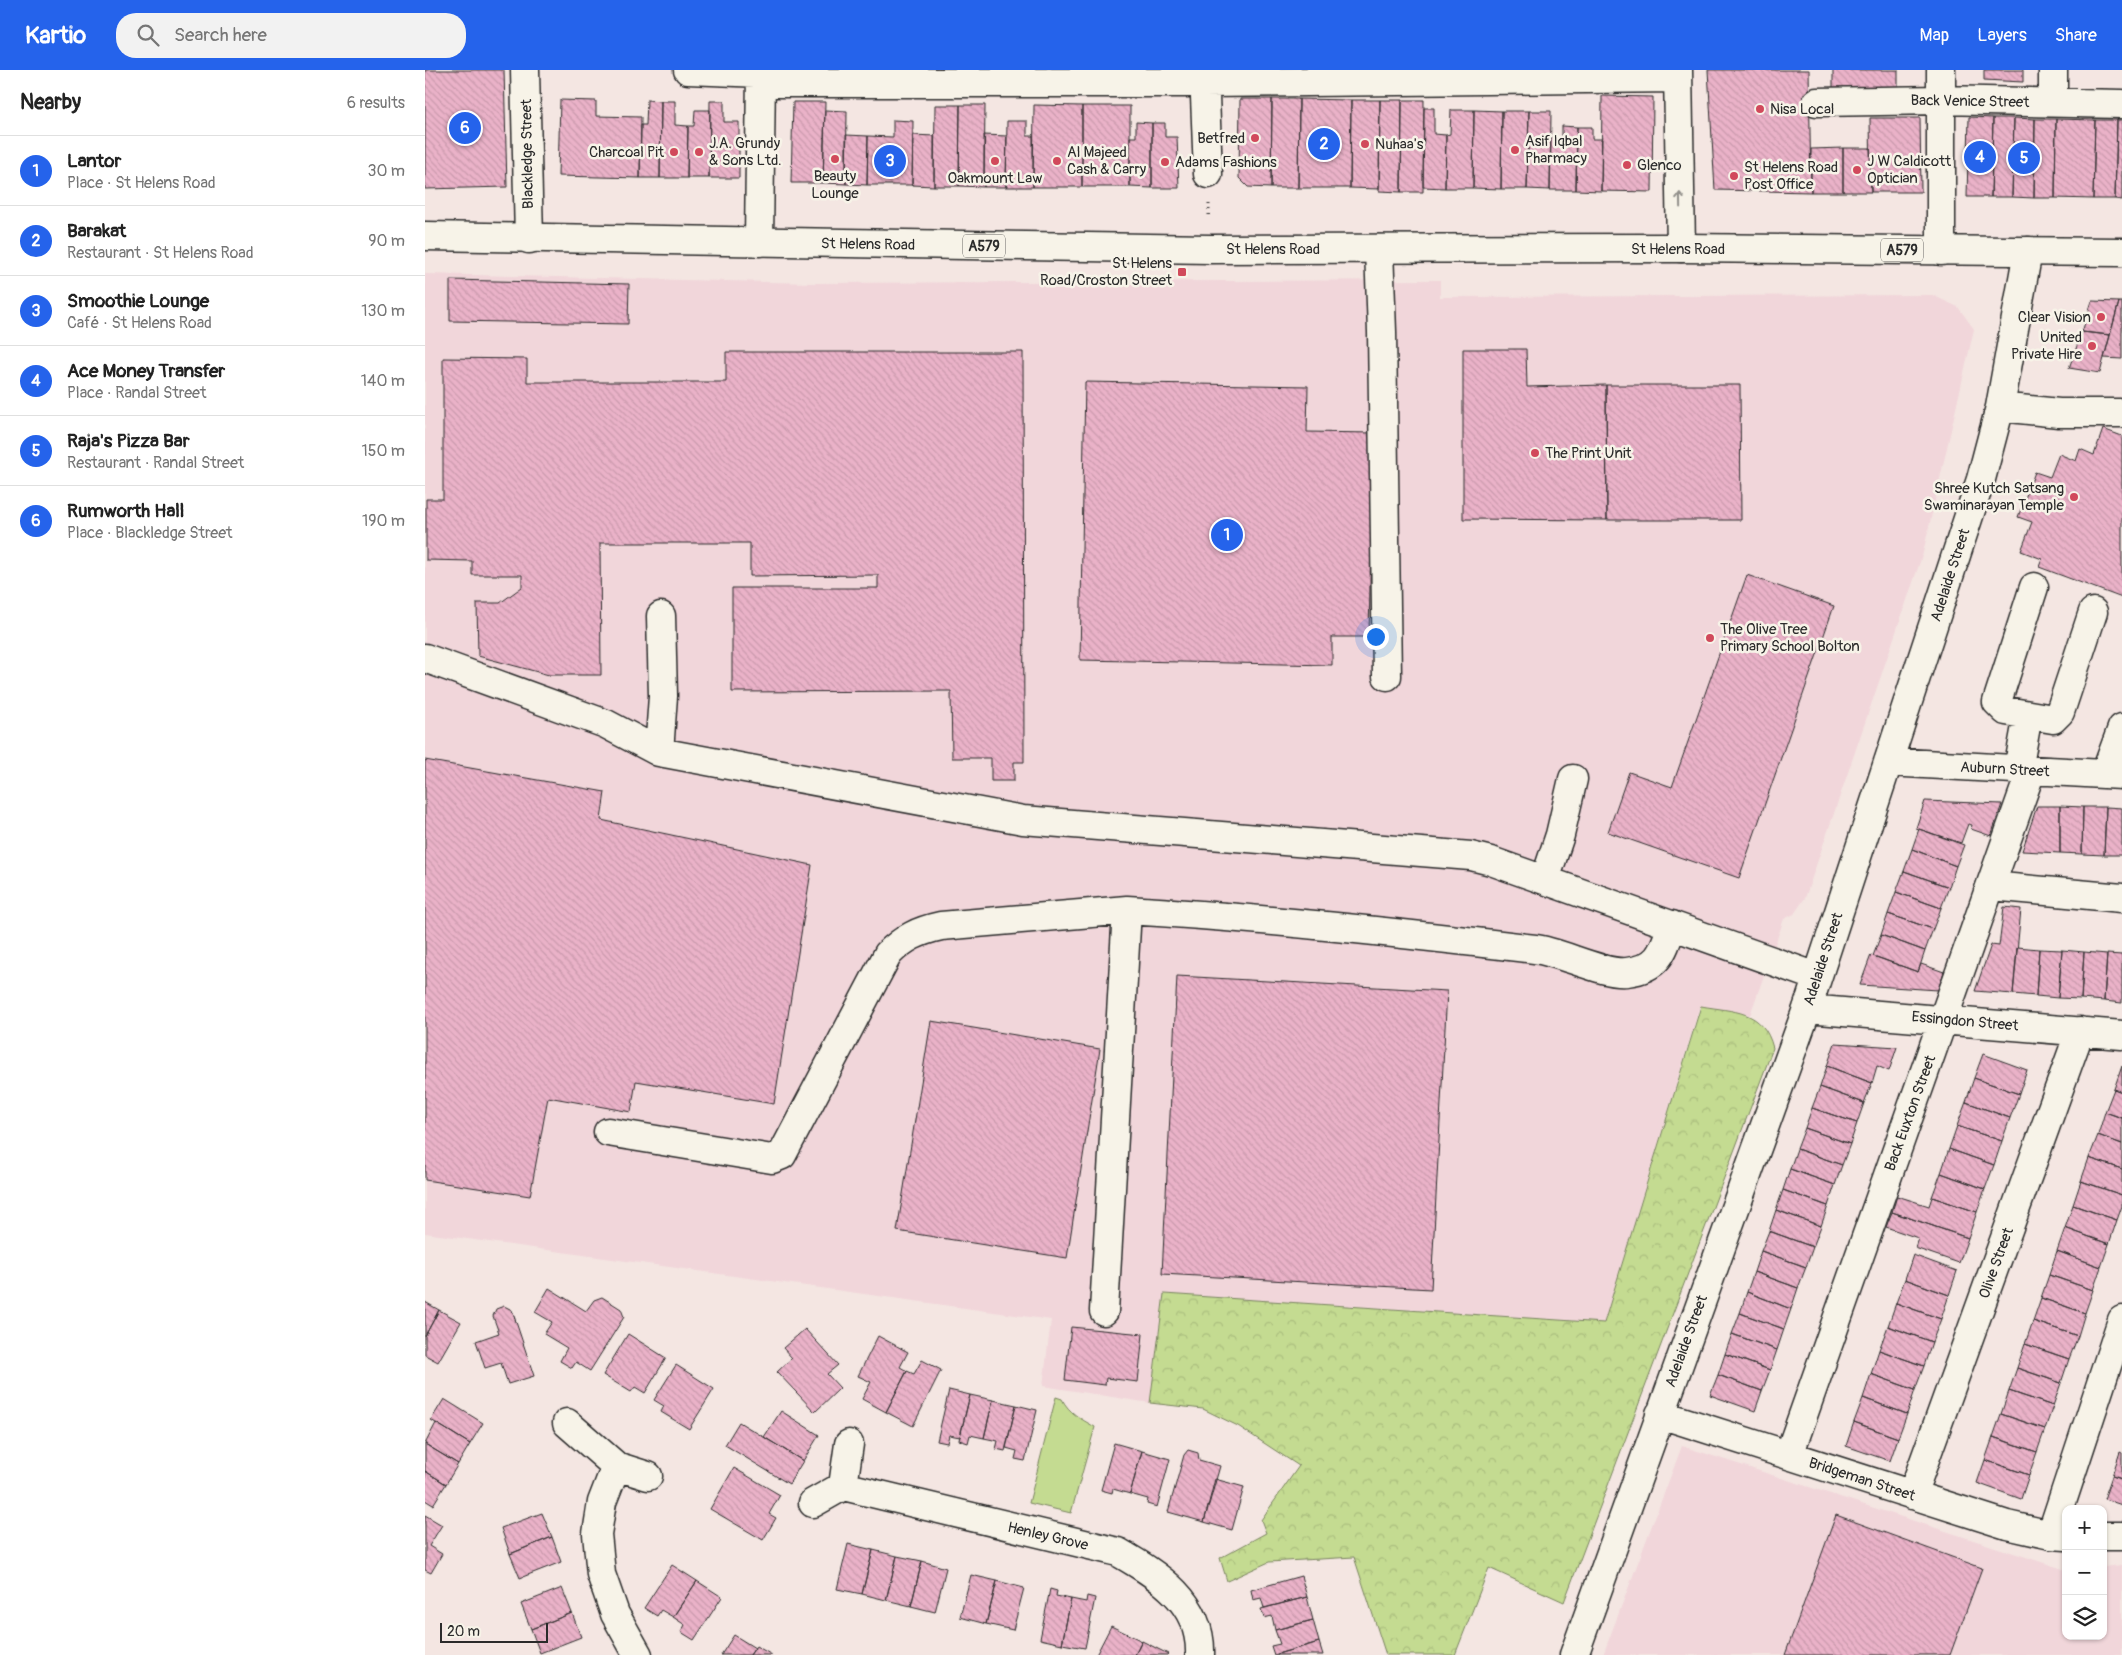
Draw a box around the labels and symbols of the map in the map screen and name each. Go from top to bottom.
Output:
street label: Back Venice Street [1910,91,2030,112]
street label: Blackledge Street [517,98,538,209]
place label: Nisa Local [1770,100,1834,119]
marker: Nisa Local [1754,103,1766,115]
pin: 6 [449,109,481,147]
pin: 2 [1308,125,1340,163]
place label: Betfred [1197,129,1245,148]
marker: Betfred [1249,132,1261,144]
place label: Asif Iqbal Pharmacy [1525,132,1588,168]
place label: J.A. Grundy & Sons Ltd. [709,134,782,170]
place label: Nuhaa's [1375,135,1424,154]
marker: Nuhaa's [1359,138,1371,150]
pin: 4 [1964,138,1996,176]
pin: 5 [2008,139,2040,177]
pin: 3 [874,142,906,180]
place label: Charcoal Pit [589,143,665,162]
place label: Al Majeed Cash & Carry [1067,143,1147,179]
marker: Asif Iqbal Pharmacy [1509,144,1521,156]
marker: Charcoal Pit [668,146,680,158]
marker: J.A. Grundy & Sons Ltd. [693,146,705,158]
place label: J W Caldicott Optician [1867,152,1952,188]
marker: Beauty Lounge [829,153,841,165]
place label: Adams Fashions [1175,153,1277,172]
marker: Oakmount Law [989,155,1001,167]
marker: Al Majeed Cash & Carry [1051,155,1063,167]
marker: Adams Fashions [1159,156,1171,168]
place label: Glenco [1637,156,1682,175]
place label: St Helens Road Post Office [1744,158,1838,194]
marker: Glenco [1621,159,1633,171]
marker: J W Caldicott Optician [1851,164,1863,176]
place label: Beauty Lounge [811,167,859,203]
place label: Oakmount Law [948,169,1042,188]
marker: St Helens Road Post Office [1728,170,1740,182]
one-way arrow [1675,192,1685,208]
street label: St Helens Road [821,234,915,255]
road number: A579 [963,235,1005,258]
road number: A579 [1881,238,1923,262]
street label: St Helens Road [1226,240,1320,259]
street label: St Helens Road [1631,240,1725,259]
place label: St Helens Road/Croston Street [1040,254,1173,290]
marker: St Helens Road/Croston Street [1176,266,1188,278]
place label: Clear Vision [2018,308,2091,327]
marker: Clear Vision [2095,311,2107,323]
place label: United Private Hire [2011,328,2083,364]
marker: United Private Hire [2086,340,2098,352]
place label: The Print Unit [1545,444,1633,463]
marker: The Print Unit [1529,447,1541,459]
place label: Shree Kutch Satsang Swaminarayan Temple [1924,479,2065,515]
marker: Shree Kutch Satsang Swaminarayan Temple [2068,491,2080,503]
pin: 1 [1211,516,1243,554]
street label: Adelaide Street [1927,525,1975,624]
place label: The Olive Tree Primary School Bolton [1720,620,1860,656]
your location [1363,624,1389,650]
marker: The Olive Tree Primary School Bolton [1704,632,1716,644]
street label: Auburn Street [1960,758,2051,781]
street label: Adelaide Street [1800,909,1848,1008]
street label: Essingdon Street [1911,1007,2020,1036]
street label: Back Euxton Street [1881,1052,1941,1174]
street label: Olive Street [1975,1224,2018,1301]
street label: Adelaide Street [1661,1292,1712,1390]
street label: Bridgeman Street [1806,1453,1918,1506]
street label: Henley Grove [1006,1518,1091,1555]
scale bar [440,1620,547,1643]

